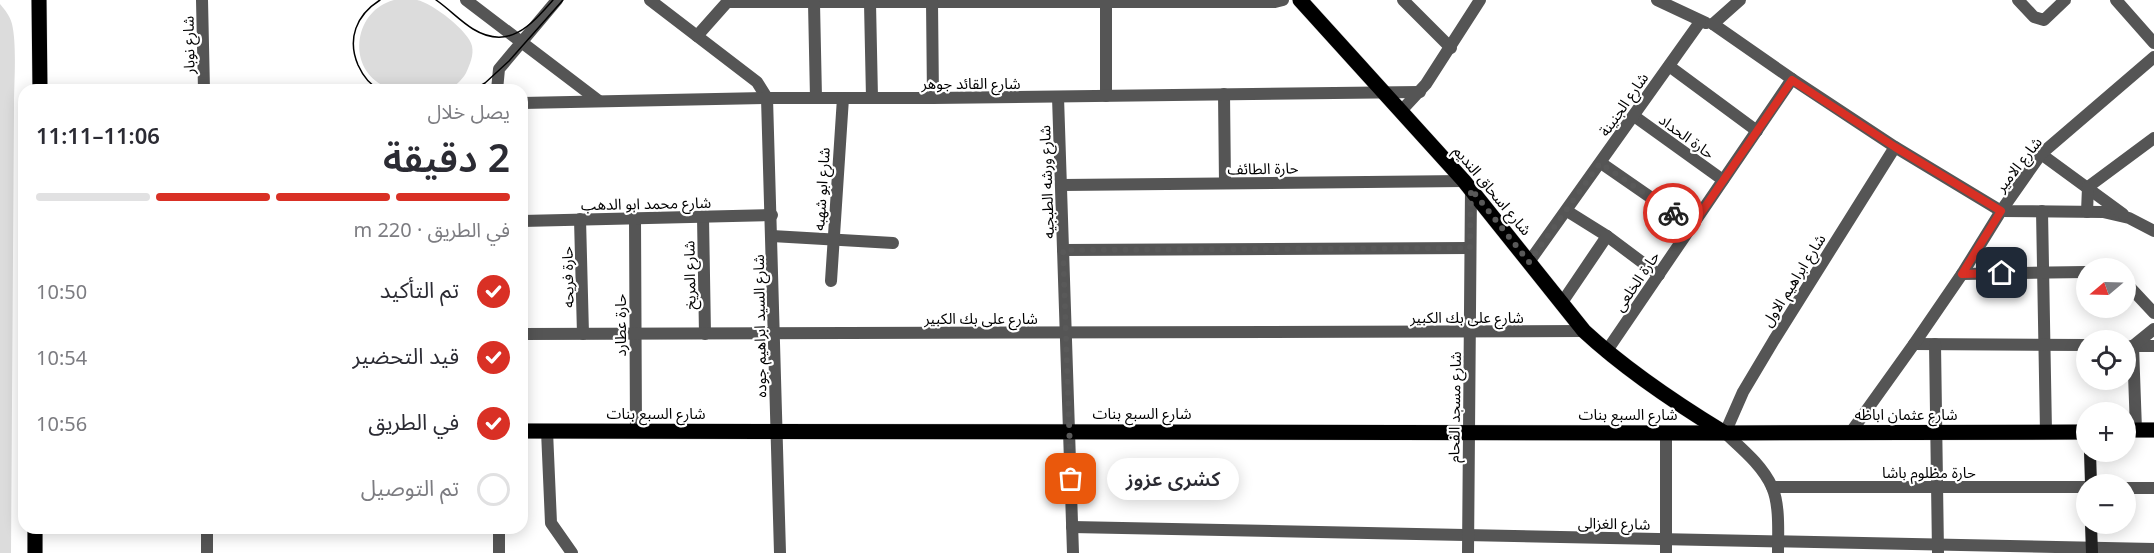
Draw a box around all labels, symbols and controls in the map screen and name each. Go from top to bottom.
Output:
street label: شارع نوبار [177,15,202,75]
street label: شارع الجنينة [1594,68,1655,141]
street label: شارع القائد جوهر [921,73,1021,96]
text: يصل خلال [428,98,510,125]
street label: حارة الحداد [1655,109,1719,163]
text: 11:06–11:11 [36,120,160,150]
street label: شارع ورشه الطبجيه [1034,125,1061,239]
text: 2 دقيقة [383,130,510,183]
street label: شارع الامير [1990,132,2048,198]
street label: شارع اسحاق النديم [1447,141,1537,241]
street label: شارع ابو شهبه [808,146,837,232]
street label: حارة الطائف [1227,157,1299,179]
courier [1643,183,1703,243]
street label: شارع محمد ابو الدهب [581,192,712,217]
icon: bike [1657,197,1690,230]
text: في الطريق · 220 m [354,216,510,243]
street label: شارع ابراهيم الاول [1756,230,1832,332]
street label: شارع المريخ [678,240,703,310]
street label: حارة فريحه [556,246,578,308]
street label: حارة الخلعى [1609,247,1664,315]
pin [1976,247,2027,298]
street label: شارع السيد ابراهيم جوده [748,254,773,398]
icon: home [1985,256,2018,289]
north arrow [2076,258,2136,318]
map controls [2076,258,2136,534]
text: تم التأكيد [380,274,459,304]
icon: check [477,275,510,308]
text: 10:50 [36,278,87,305]
street label: حارة عطارد [610,293,630,356]
street label: شارع على بك الكبير [1409,307,1524,330]
street label: شارع على بك الكبير [923,308,1038,331]
button: locate [2076,330,2136,390]
text: قيد التحضير [353,340,459,370]
icon: check [477,341,510,374]
text: 10:54 [36,344,87,371]
street label: شارع مسجد الفحام [1443,351,1468,463]
button: + [2076,402,2136,462]
street label: شارع السبع بنات [607,403,706,426]
street label: شارع السبع بنات [1093,403,1192,426]
street label: شارع السبع بنات [1579,404,1678,427]
street label: شارع عثمان اباظه [1855,404,1958,427]
text: في الطريق [368,406,459,436]
icon: check [477,407,510,440]
text: 10:56 [36,410,87,437]
pin [1045,453,1096,504]
callout: كشرى عزوز [1107,458,1239,500]
icon: bag [1054,462,1087,495]
street label: حارة مظلوم باشا [1882,462,1976,484]
text: كشرى عزوز [1126,465,1220,492]
text: تم التوصيل [361,472,459,502]
button: − [2076,474,2136,534]
street label: شارع الغزالى [1578,512,1651,537]

